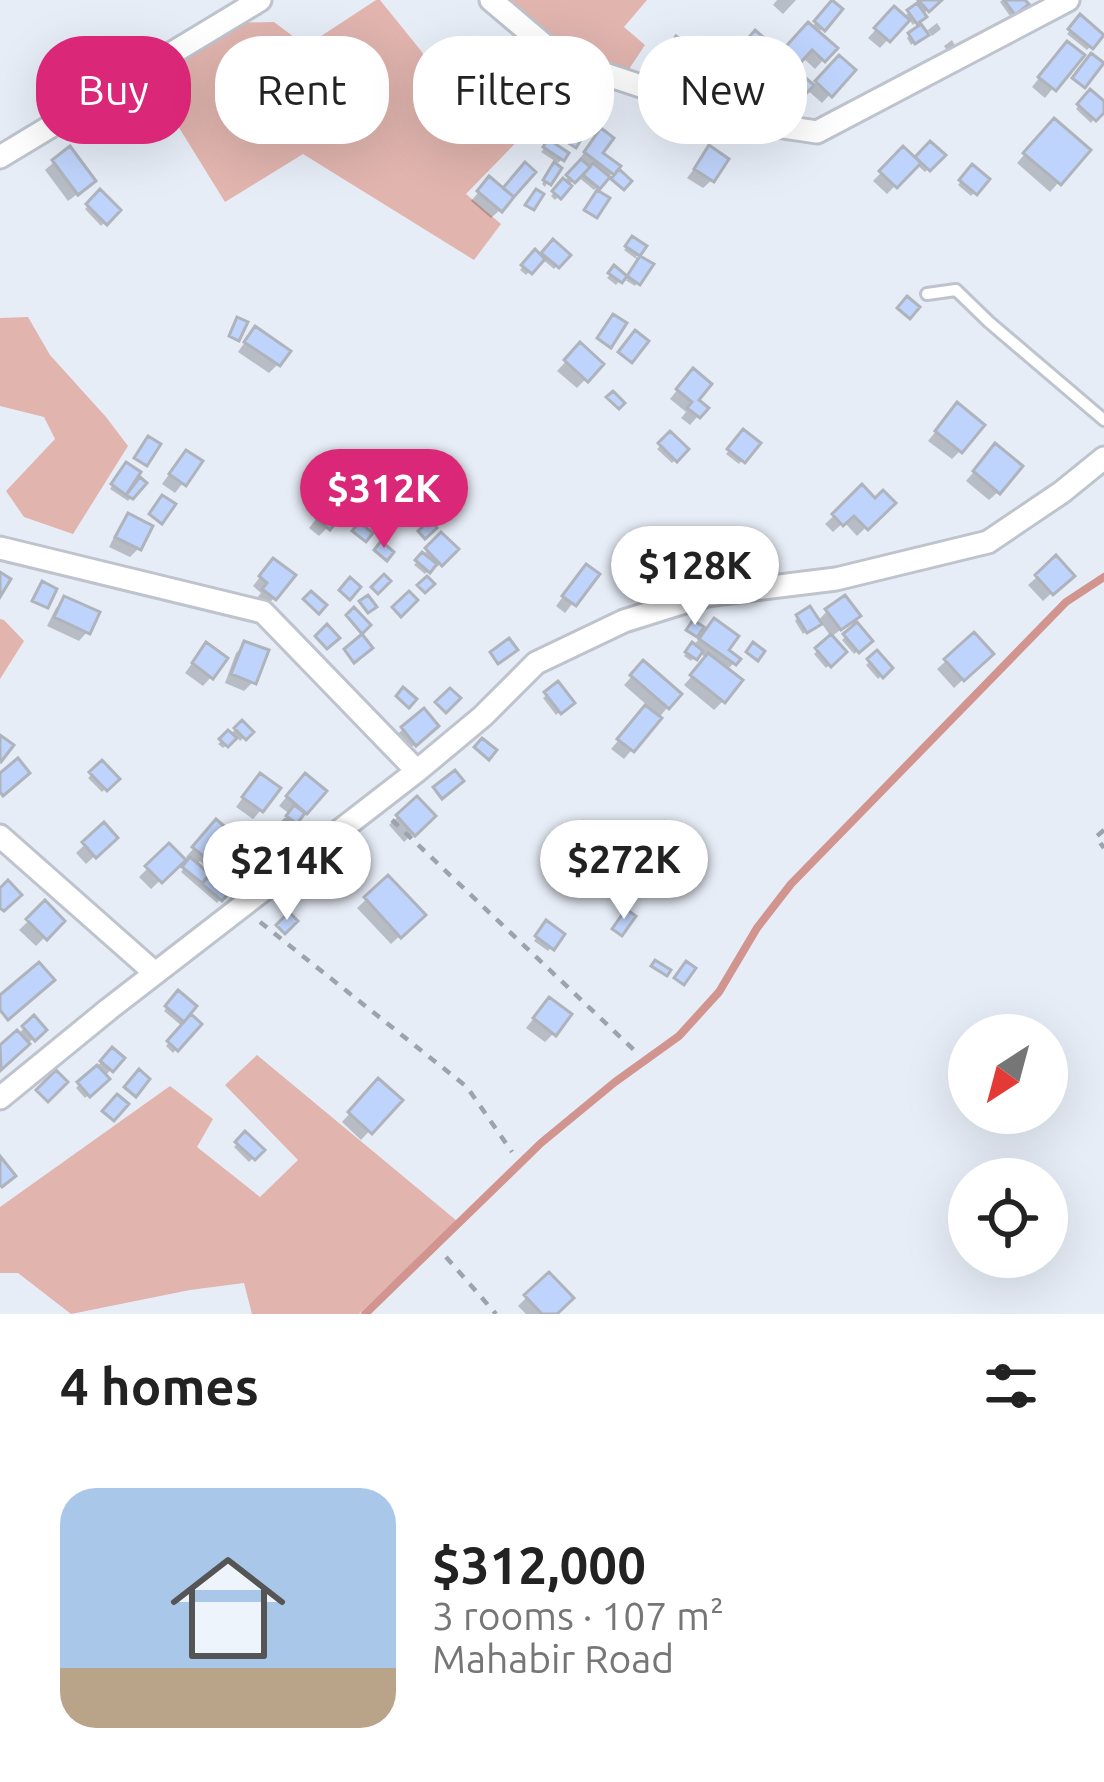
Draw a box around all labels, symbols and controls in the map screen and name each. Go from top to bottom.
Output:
chip: Buy [36,36,191,144]
chip: Rent [215,36,389,144]
chip: Filters [413,36,614,144]
chip: New [638,36,807,144]
pin: $312K [300,449,468,551]
text: $312K [327,466,441,509]
pin: $128K [611,526,779,628]
text: $128K [638,543,752,586]
pin: $272K [540,820,708,922]
pin: $214K [203,821,371,923]
text: $272K [567,837,681,880]
text: $214K [230,838,344,881]
north arrow [948,1014,1068,1134]
map controls [948,1014,1068,1278]
button: locate [948,1158,1068,1278]
icon: filters [978,1353,1044,1419]
text: 4 homes [60,1357,259,1415]
icon: home [156,1536,300,1680]
text: $312,000 [432,1536,646,1594]
text: 3 rooms · 107 m² [432,1594,724,1637]
text: Mahabir Road [432,1637,674,1680]

